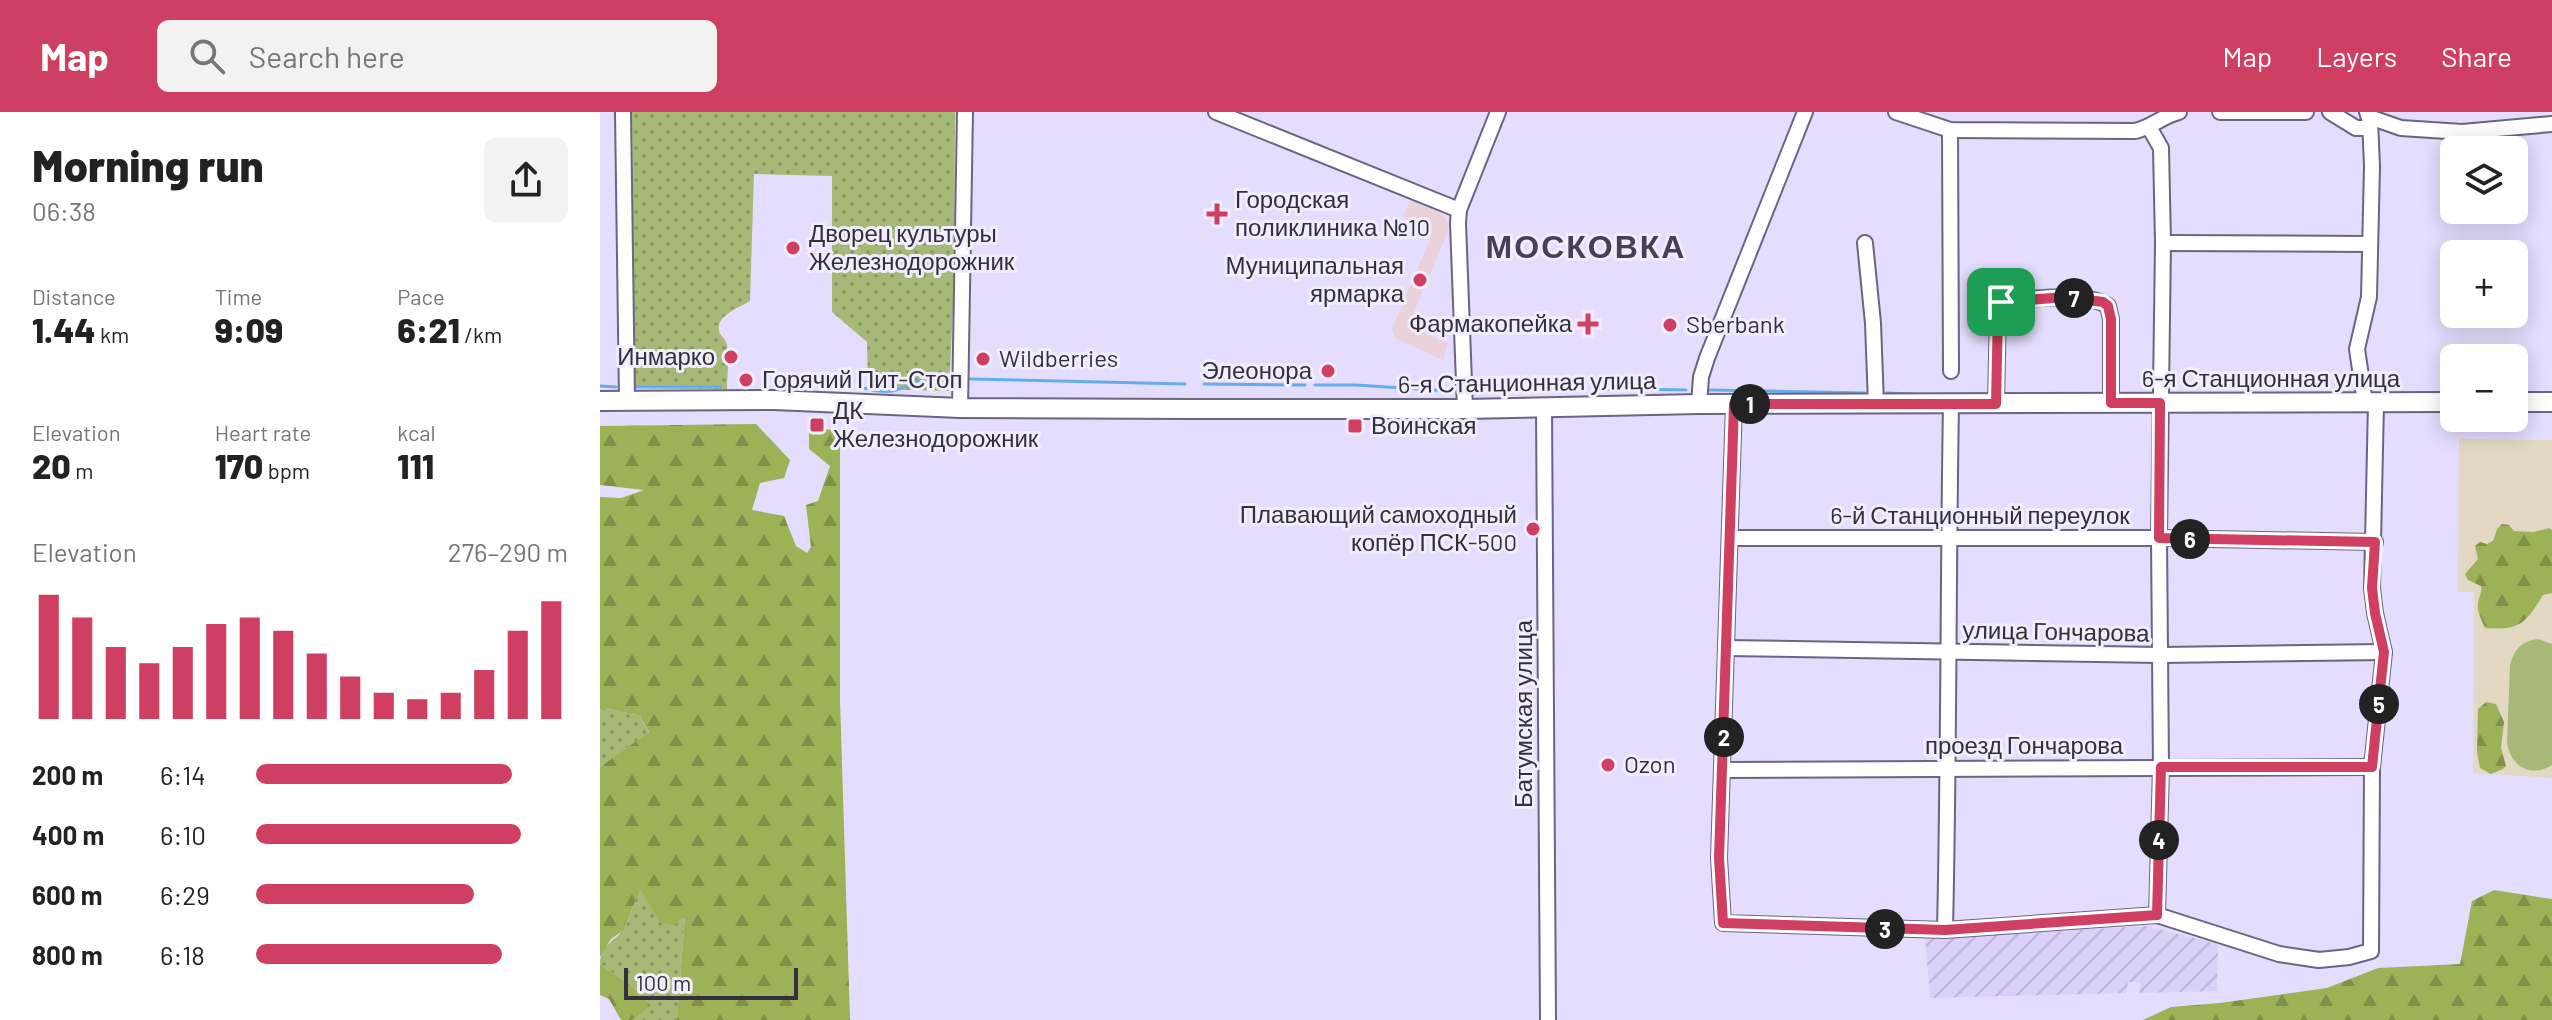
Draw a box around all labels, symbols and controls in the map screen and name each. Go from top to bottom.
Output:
search box [157,20,717,92]
text: Map [40,33,109,79]
icon: search [185,34,229,78]
text: Search here [249,38,405,74]
text: Map [2222,39,2272,73]
text: Layers [2316,39,2397,73]
text: Share [2441,39,2512,73]
map controls [2440,136,2528,432]
button: layers [2440,136,2528,224]
text: Morning run [32,138,264,191]
button: share [484,138,568,222]
place label: Городская поликлиника №10 [1235,184,1430,241]
text: 06:38 [32,195,96,226]
marker: Городская поликлиника №10 [1206,203,1228,225]
place label: Дворец культуры Железнодорожник [809,218,1015,275]
district label: МОСКОВКА [1486,226,1686,264]
marker: Дворец культуры Железнодорожник [784,239,802,257]
button: + [2440,240,2528,328]
place label: Муниципальная ярмарка [1225,250,1405,307]
pin [1967,268,2035,336]
marker: Муниципальная ярмарка [1411,271,1429,289]
pin: 7 [2054,278,2094,318]
icon: arrive [1979,280,2023,324]
text: Distance [32,283,116,309]
text: Time [215,283,262,309]
text: Pace [397,283,445,309]
text: 7 [2069,285,2079,311]
place label: Фармакопейка [1409,308,1573,337]
text: 1.44 [32,309,96,350]
text: 9:09 [215,309,283,350]
text: 6:21 [397,309,460,350]
place label: Sberbank [1686,309,1785,338]
marker: Фармакопейка [1579,315,1597,333]
marker: Sberbank [1661,316,1679,334]
text: km [96,321,129,347]
text: /km [460,321,502,347]
place label: Инмарко [617,341,715,370]
place label: Wildberries [999,343,1118,372]
button: − [2440,344,2528,432]
marker: Инмарко [722,348,740,366]
marker: Wildberries [974,350,992,368]
place label: Элеонора [1202,355,1313,384]
marker: Элеонора [1319,362,1337,380]
street label: 6-я Станционная улица [2142,363,2401,392]
place label: Горячий Пит-Стоп [762,364,962,393]
street label: 6-я Станционная улица [1398,365,1657,398]
marker: Горячий Пит-Стоп [737,371,755,389]
pin: 1 [1730,384,1770,424]
text: 1 [1746,391,1754,417]
place label: ДК Железнодорожник [833,395,1039,452]
place label: Воинская [1371,410,1476,439]
marker: ДК Железнодорожник [808,416,826,434]
marker: Воинская [1346,417,1364,435]
text: Elevation [32,419,121,445]
text: Heart rate [215,419,311,445]
text: kcal [397,419,436,445]
text: 20 [32,445,71,486]
text: 170 [215,445,263,486]
text: 111 [397,445,434,486]
text: m [71,457,93,483]
text: bpm [263,457,310,483]
place label: Плавающий самоходный копёр ПСК-500 [1240,499,1517,556]
street label: 6-й Станционный переулок [1830,500,2130,529]
pin: 6 [2170,519,2210,559]
marker: Плавающий самоходный копёр ПСК-500 [1524,520,1542,538]
text: 6 [2184,526,2196,552]
text: Elevation [32,536,137,567]
text: 276–290 m [448,536,568,567]
street label: улица Гончарова [1962,614,2150,647]
street label: Батумская улица [1508,619,1537,808]
pin: 5 [2359,684,2399,724]
text: 5 [2373,691,2385,717]
pin: 2 [1704,717,1744,757]
text: 2 [1718,724,1730,750]
street label: проезд Гончарова [1925,730,2124,759]
place label: Ozon [1624,749,1676,778]
marker: Ozon [1599,756,1617,774]
text: 200 m [32,759,103,790]
text: 6:14 [160,759,206,790]
text: 400 m [32,819,104,850]
text: 6:10 [160,819,206,850]
pin: 4 [2139,820,2179,860]
text: 4 [2152,827,2166,853]
text: 600 m [32,879,103,910]
text: 6:29 [160,879,210,910]
pin: 3 [1865,909,1905,949]
text: 3 [1879,916,1891,942]
text: 800 m [32,939,103,970]
text: 6:18 [160,939,205,970]
scale bar [624,964,798,1000]
text: 100 m [636,969,691,995]

